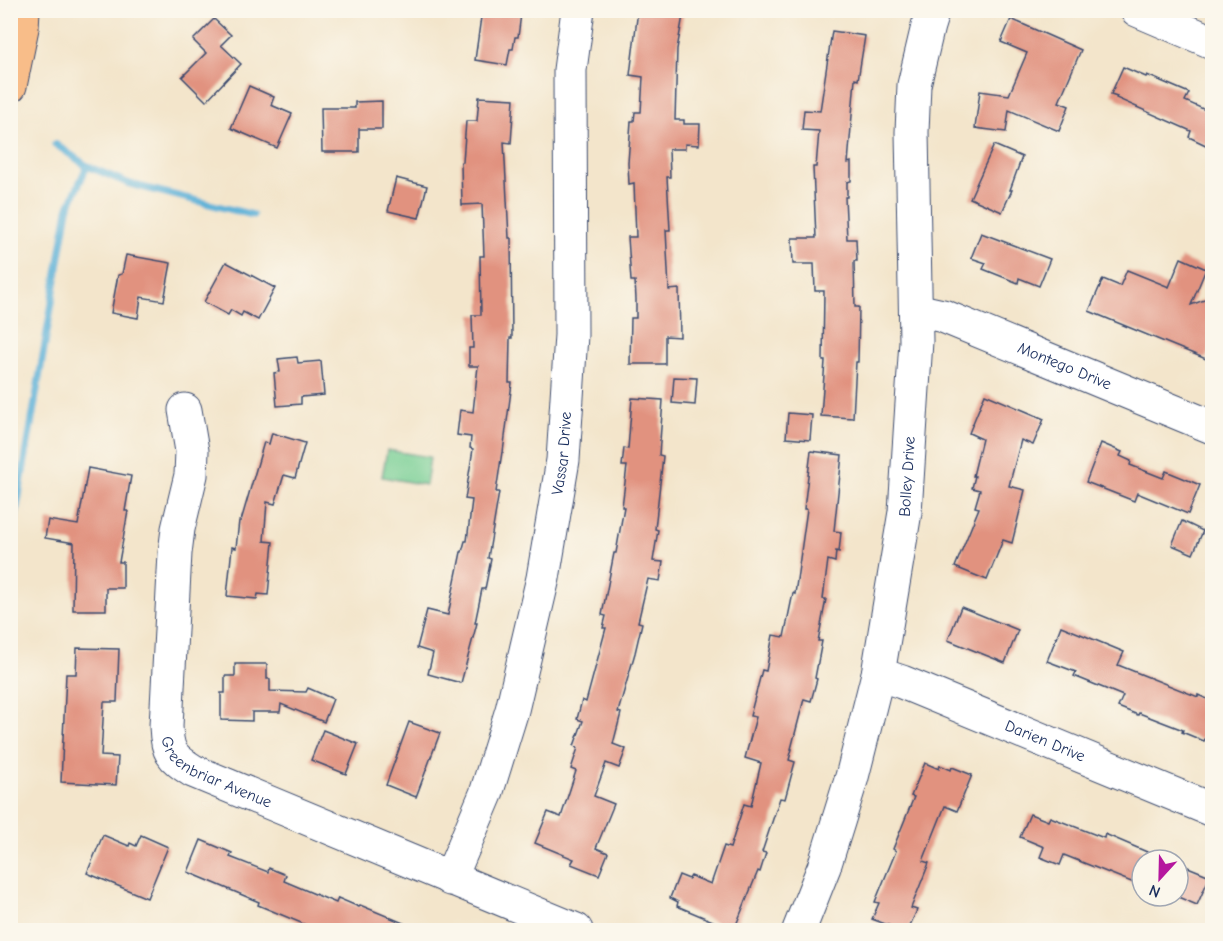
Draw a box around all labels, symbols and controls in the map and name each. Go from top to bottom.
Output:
street label: Montego Drive [1015,339,1114,393]
street label: Vassar Drive [548,411,575,496]
street label: Bolley Drive [896,436,919,517]
street label: Darien Drive [1002,716,1088,766]
street label: Greenbriar Avenue [158,735,274,812]
north arrow [1130,848,1190,908]
text: N [1147,881,1163,901]

